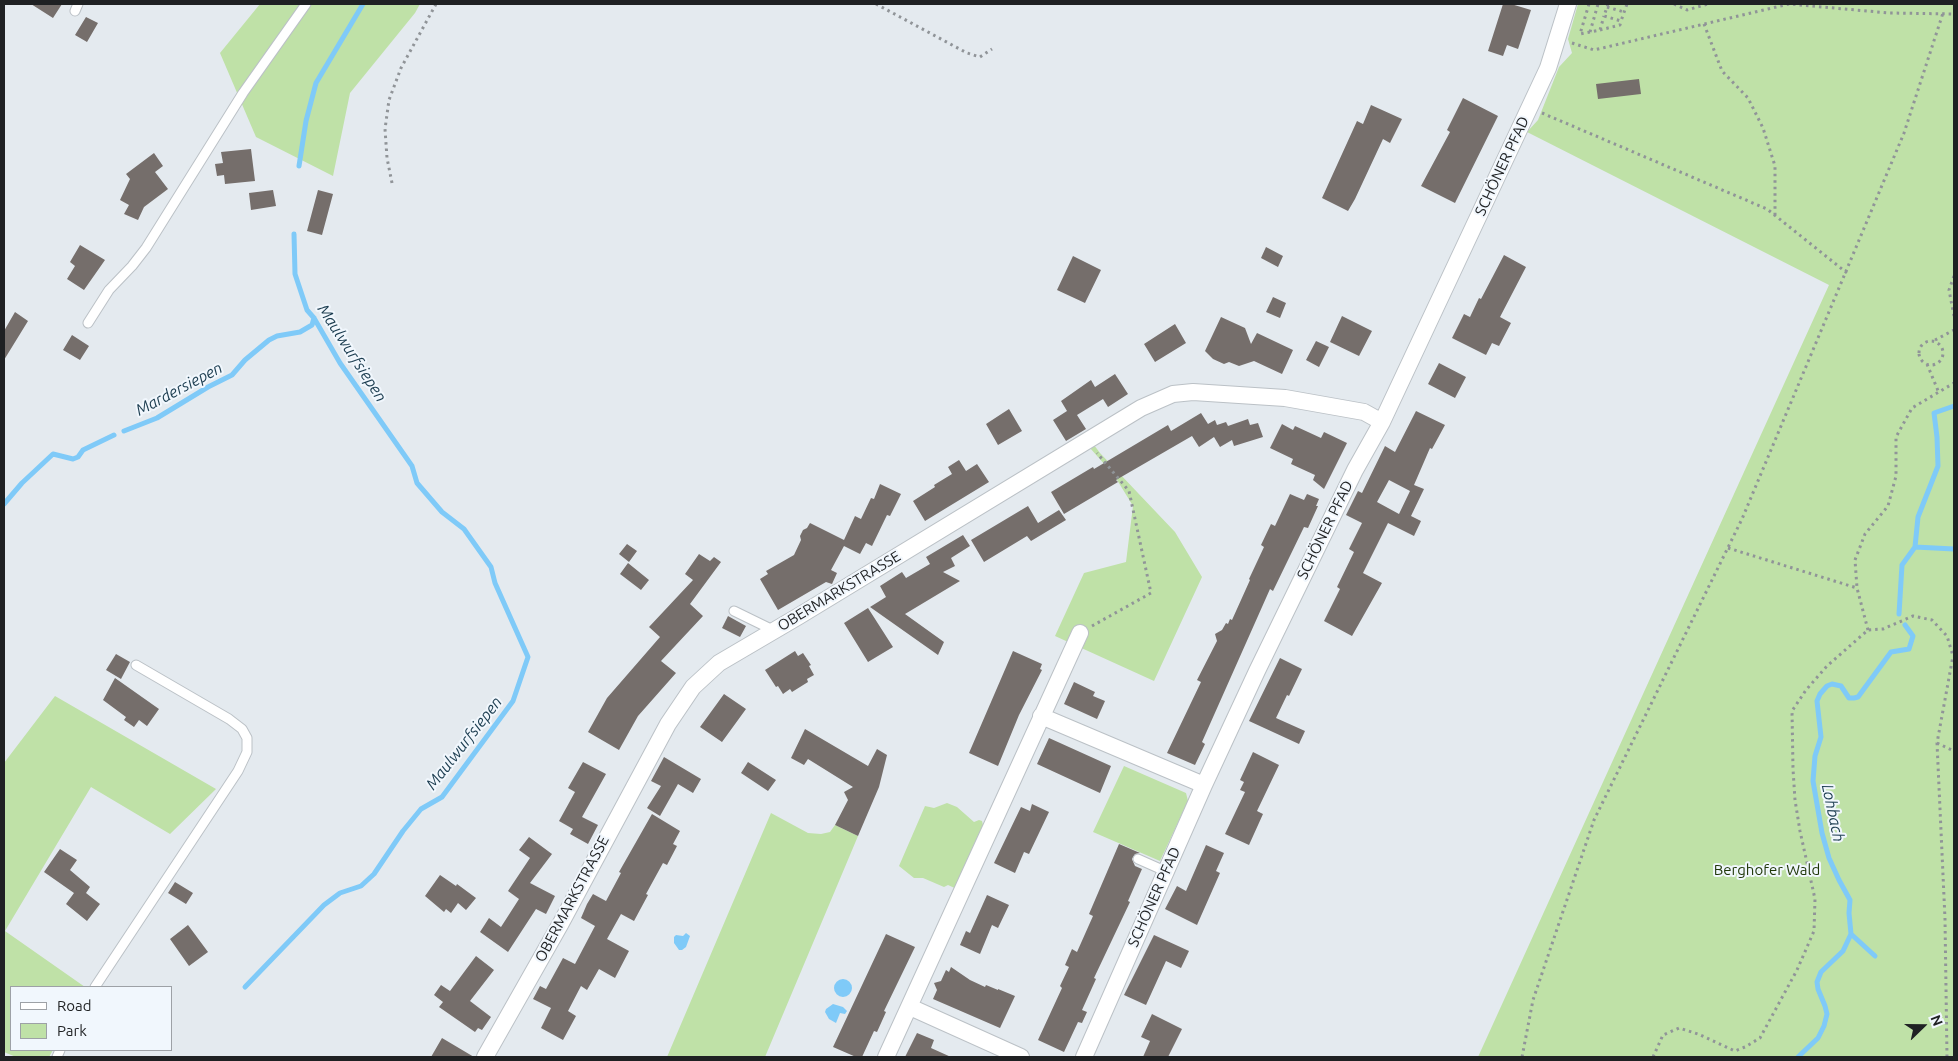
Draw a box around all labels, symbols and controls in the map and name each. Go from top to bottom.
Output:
street label: SCHÖNER PFAD [1471,113,1533,219]
water label: Maulwurfsiepen [313,301,391,405]
water label: Mardersiepen [132,358,226,420]
street label: SCHÖNER PFAD [1293,478,1357,582]
street label: OBERMARKSTRASSE [774,547,904,635]
water label: Maulwurfsiepen [422,693,506,793]
water label: Lohbach [1818,782,1848,844]
street label: OBERMARKSTRASSE [531,833,613,965]
street label: SCHÖNER PFAD [1124,844,1184,950]
park label: Berghofer Wald [1714,861,1820,879]
legend [10,986,172,1051]
text: Road [57,997,92,1014]
north arrow [1898,1001,1948,1051]
text: N [1928,1013,1946,1028]
text: Park [57,1022,87,1039]

